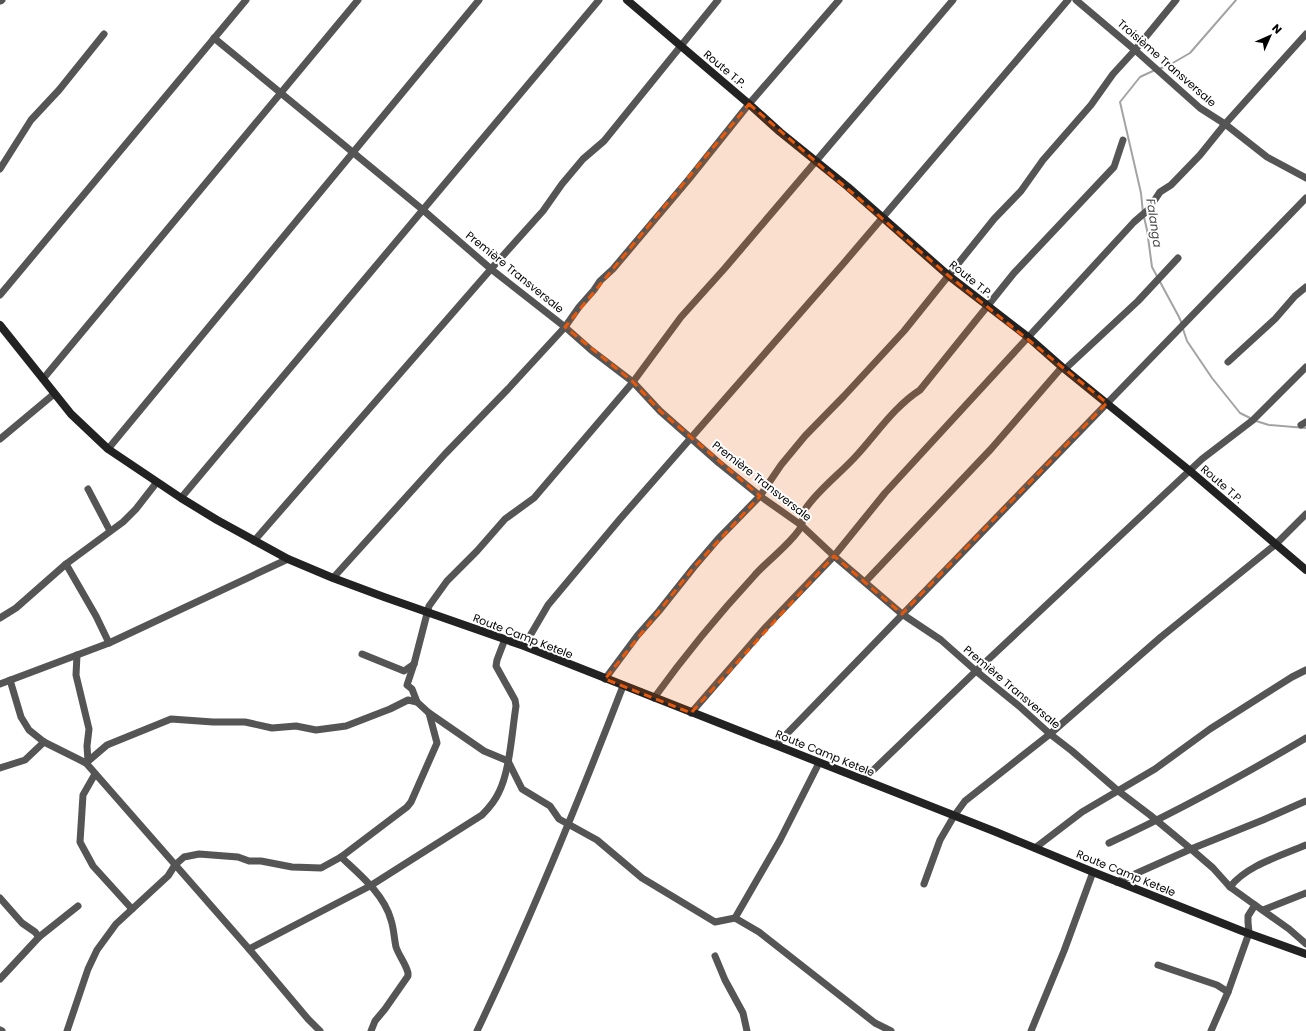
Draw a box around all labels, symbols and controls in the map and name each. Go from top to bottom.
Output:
street label: Troisième Transversale [1114,16,1220,111]
north arrow [1250,16,1290,56]
text: N [1268,20,1286,38]
street label: Route T.P. [700,46,750,92]
water label: Falanga [1142,197,1167,249]
street label: Première Transversale [463,227,568,317]
street label: Route T.P. [946,257,996,301]
street label: Première Transversale [709,437,815,525]
street label: Route T.P. [1197,461,1247,507]
street label: Route Camp Ketele [471,610,575,663]
street label: Première Transversale [960,642,1064,732]
street label: Route Camp Ketele [773,726,877,780]
street label: Route Camp Ketele [1074,846,1178,900]

